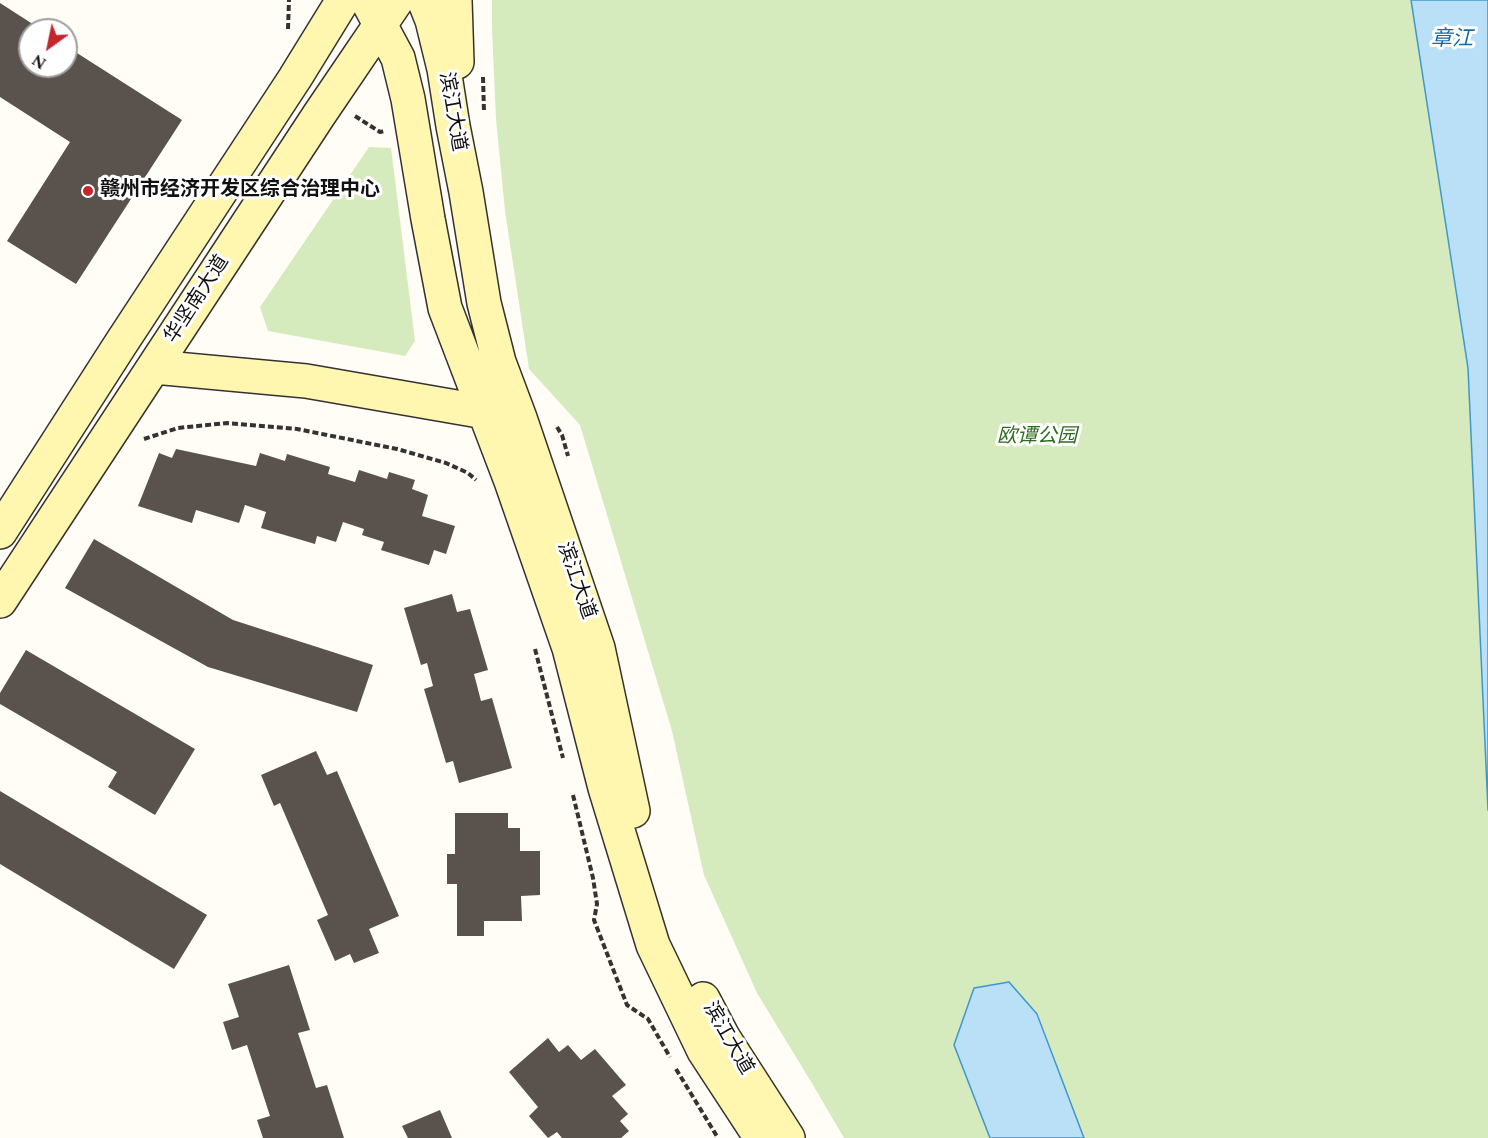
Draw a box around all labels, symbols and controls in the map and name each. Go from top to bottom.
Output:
north arrow [18,18,78,78]
water label: 章江 [1431,28,1473,54]
text: N [27,48,51,75]
street label: 滨江大道 [432,71,470,153]
place label: 赣州市经济开发区综合治理中心 [100,179,380,203]
marker: 赣州市经济开发区综合治理中心 [81,184,95,198]
street label: 华坚南大道 [161,252,235,348]
park label: 欧谭公园 [997,426,1077,450]
street label: 滨江大道 [551,539,599,623]
street label: 滨江大道 [697,998,757,1080]

